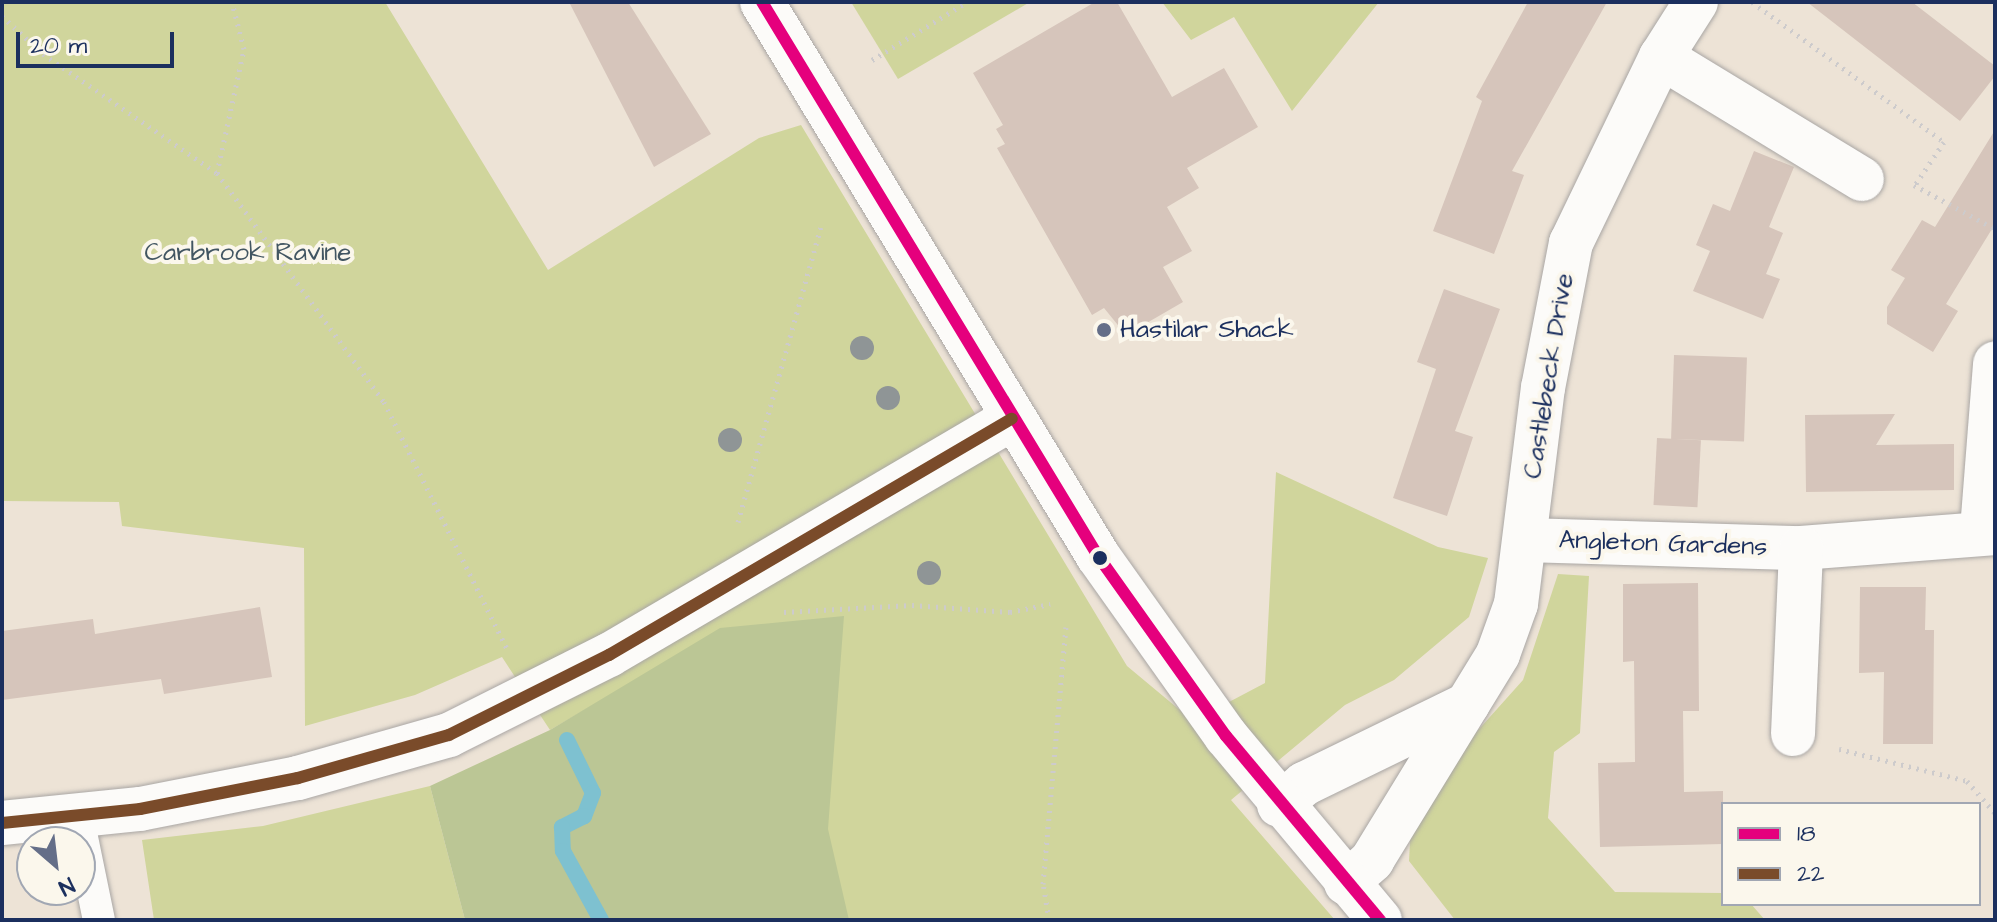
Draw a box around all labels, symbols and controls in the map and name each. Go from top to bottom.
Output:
scale bar [20,16,178,66]
text: 20 m [30,29,87,63]
park label: Carbrook Ravine [145,237,351,269]
street label: Castlebeck Drive [1517,271,1581,481]
place label: Hastilar Shack [1120,314,1294,346]
marker: Hastilar Shack [1095,321,1113,339]
street label: Angleton Gardens [1558,525,1768,563]
unlabelled marker [1092,550,1108,566]
legend [1721,802,1981,906]
text: 18 [1797,817,1816,851]
north arrow [16,826,96,906]
text: 22 [1797,857,1824,891]
text: N [53,869,80,903]

